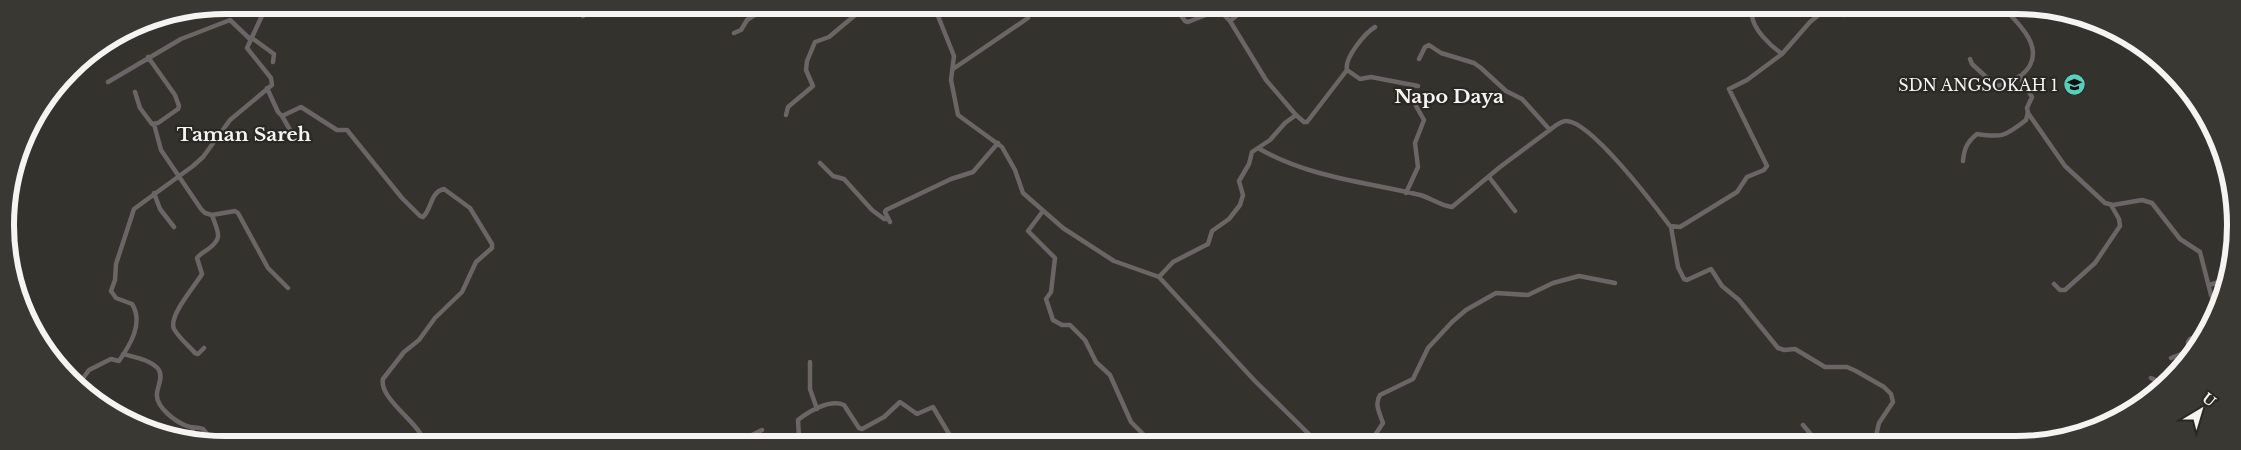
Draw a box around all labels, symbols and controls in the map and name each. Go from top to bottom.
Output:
school or university icon: SDN ANGSOKAH 1 [2062,73,2086,97]
place label: SDN ANGSOKAH 1 [1898,75,2058,95]
district label: Napo Daya [1394,85,1504,108]
district label: Taman Sareh [177,123,312,146]
north arrow [2176,385,2226,435]
text: U [2199,389,2220,411]

